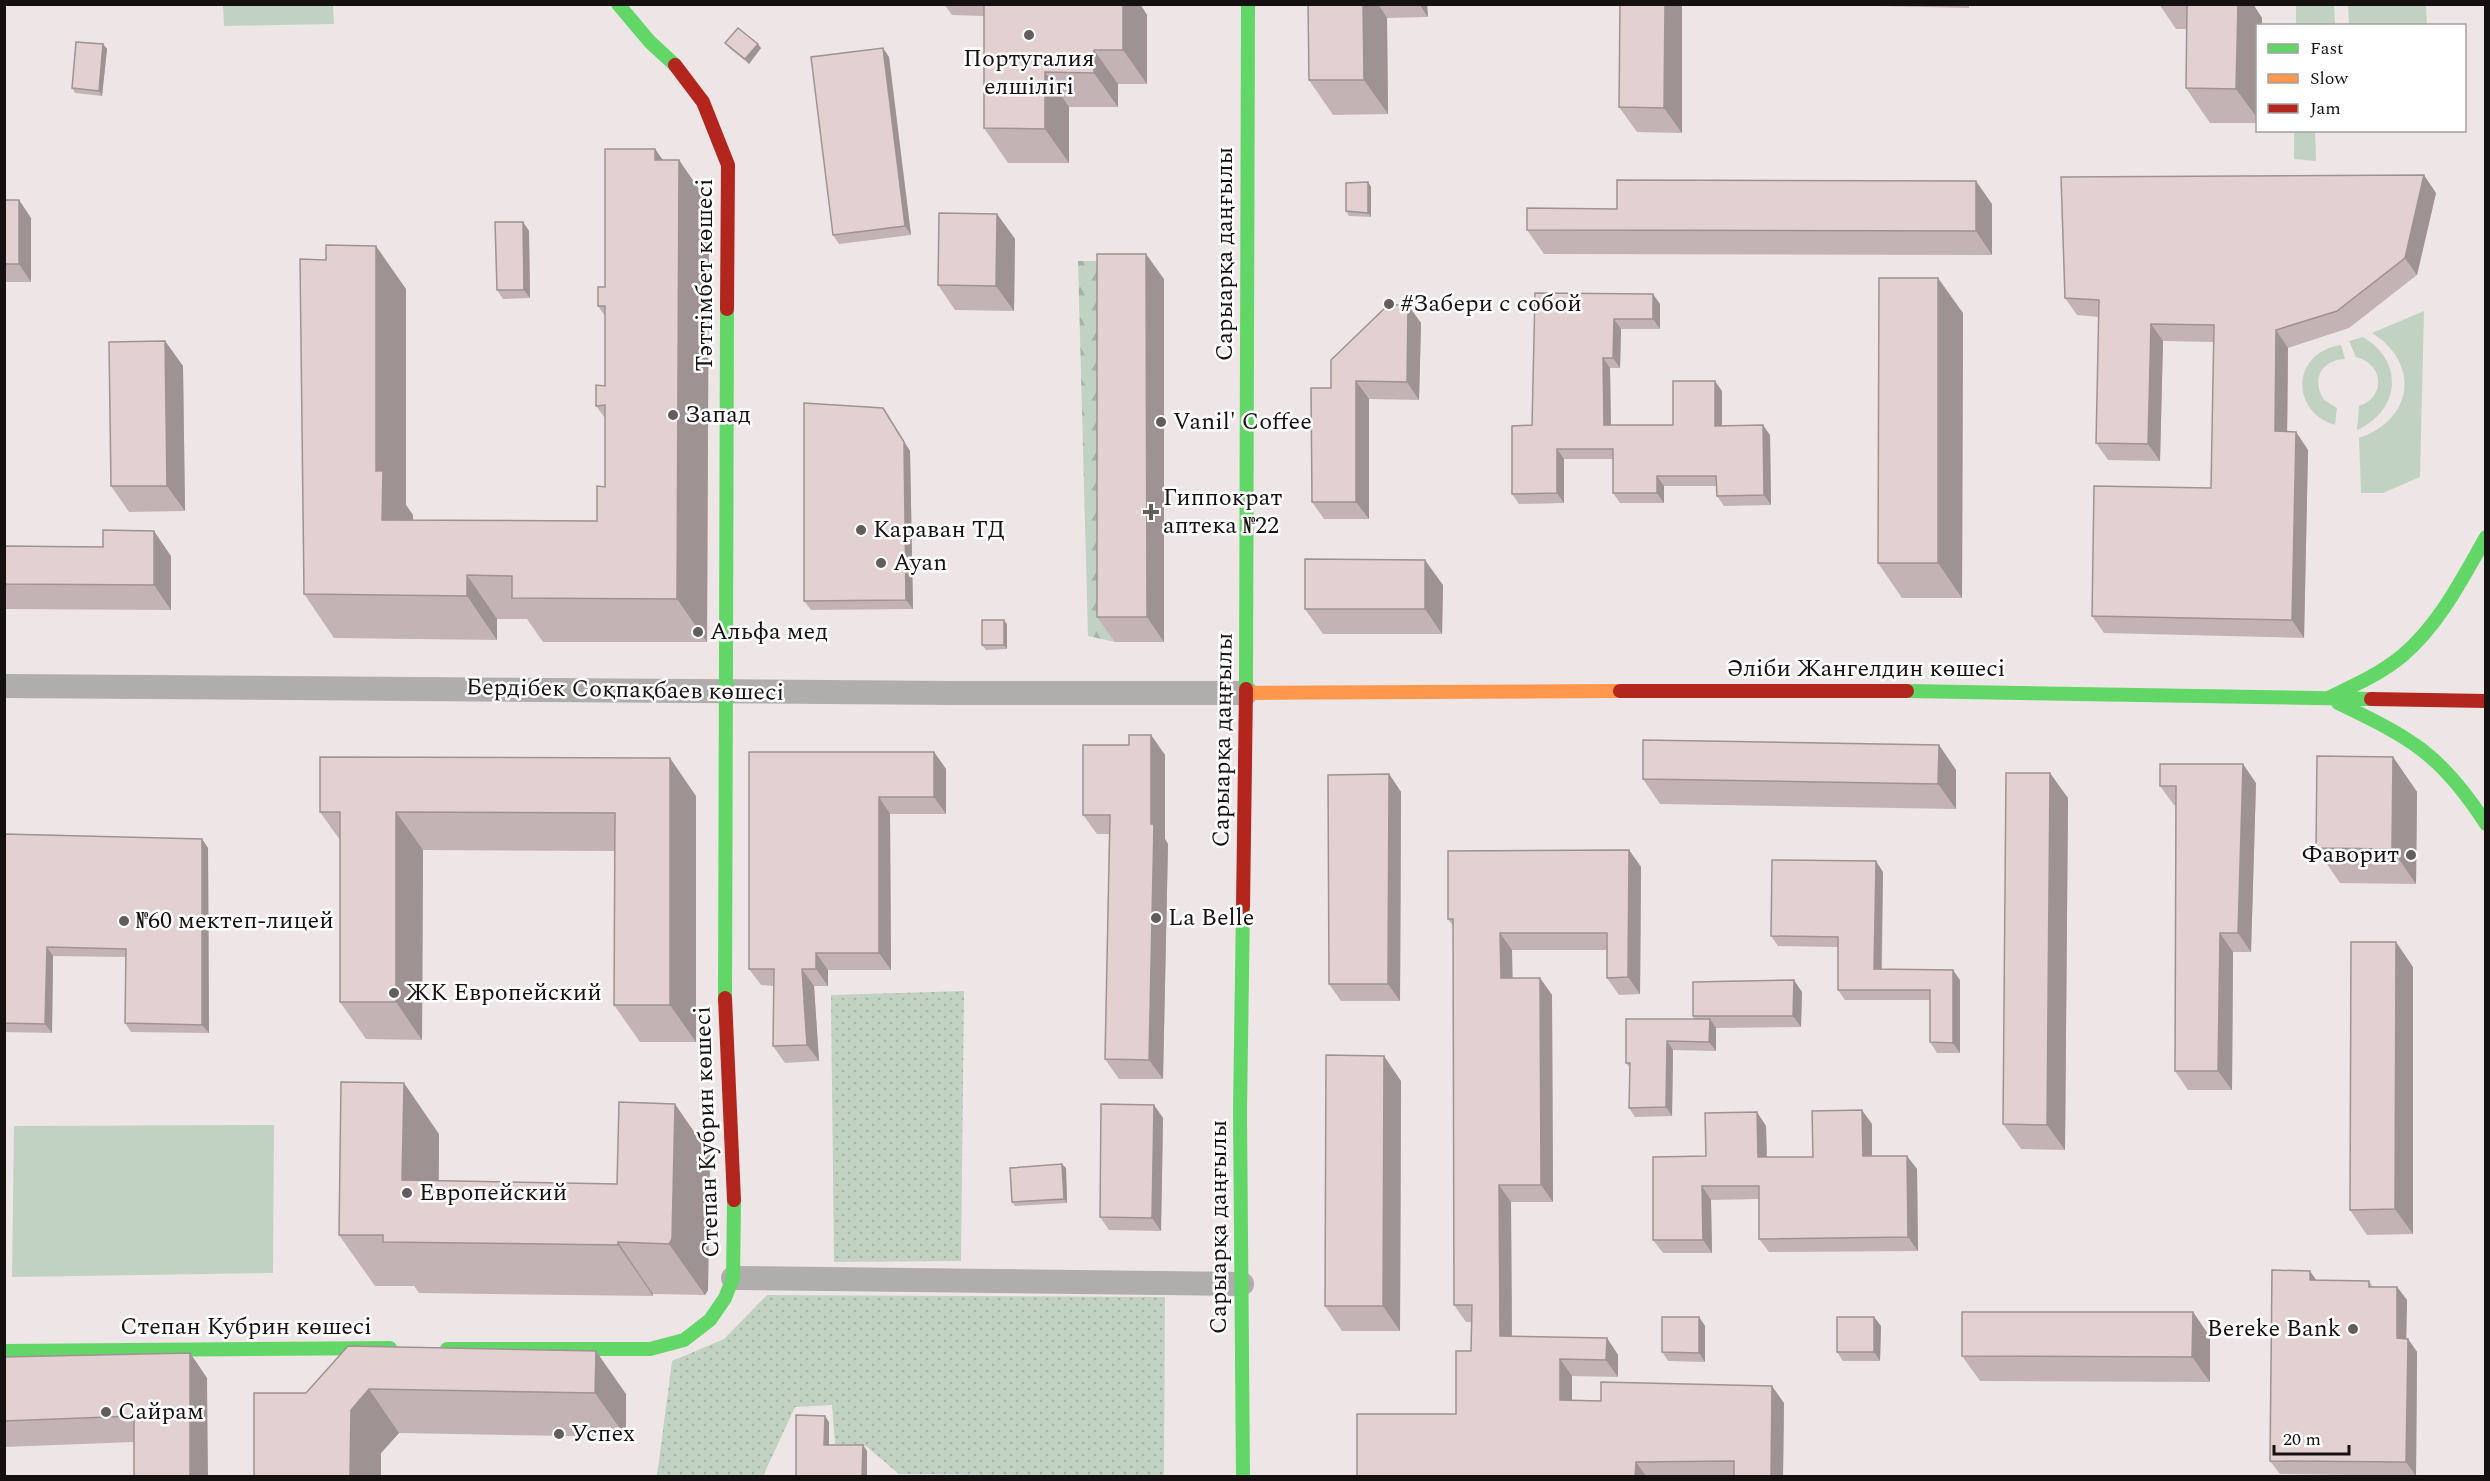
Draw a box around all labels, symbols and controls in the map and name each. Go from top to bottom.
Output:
legend [2256,24,2466,132]
marker: Португалия елшілігі [1022,28,1036,42]
text: Fast [2310,35,2343,62]
place label: Португалия елшілігі [963,41,1095,105]
text: Slow [2310,65,2349,92]
text: Jam [2310,95,2341,122]
street label: Сарыарқа даңғылы [1207,147,1243,361]
street label: Тәттімбет көшесі [687,179,723,371]
place label: #Забери с собой [1401,286,1582,322]
marker: #Забери с собой [1382,297,1396,311]
place label: Запад [685,397,751,433]
place label: Vanil' Coffee [1173,404,1312,440]
marker: Запад [666,408,680,422]
marker: Vanil' Coffee [1154,415,1168,429]
place label: Гиппократ аптека №22 [1163,480,1282,544]
marker: Гиппократ аптека №22 [1144,505,1158,519]
place label: Караван ТД [873,512,1005,548]
marker: Караван ТД [854,523,868,537]
place label: Ayan [893,545,947,581]
marker: Ayan [874,556,888,570]
place label: Альфа мед [710,614,828,650]
marker: Альфа мед [691,625,705,639]
street label: Сарыарқа даңғылы [1203,632,1243,848]
street label: Әліби Жангелдин көшесі [1727,651,2005,687]
street label: Бердібек Соқпақбаев көшесі [466,669,784,711]
place label: Фаворит [2302,837,2399,873]
marker: Фаворит [2404,848,2418,862]
place label: La Belle [1168,900,1254,936]
place label: №60 мектеп-лицей [136,903,334,939]
marker: La Belle [1149,911,1163,925]
marker: №60 мектеп-лицей [117,914,131,928]
place label: ЖК Европейский [406,975,602,1011]
marker: ЖК Европейский [387,986,401,1000]
street label: Степан Кубрин көшесі [685,1006,729,1258]
street label: Сарыарқа даңғылы [1201,1120,1237,1334]
place label: Европейский [419,1175,567,1211]
marker: Европейский [400,1186,414,1200]
street label: Степан Кубрин көшесі [120,1309,372,1345]
place label: Bereke Bank [2207,1311,2341,1347]
marker: Bereke Bank [2346,1322,2360,1336]
place label: Сайрам [118,1394,204,1430]
marker: Сайрам [99,1405,113,1419]
place label: Успех [571,1416,635,1452]
scale bar [2274,1418,2349,1456]
text: 20 m [2283,1426,2321,1453]
marker: Успех [552,1427,566,1441]

